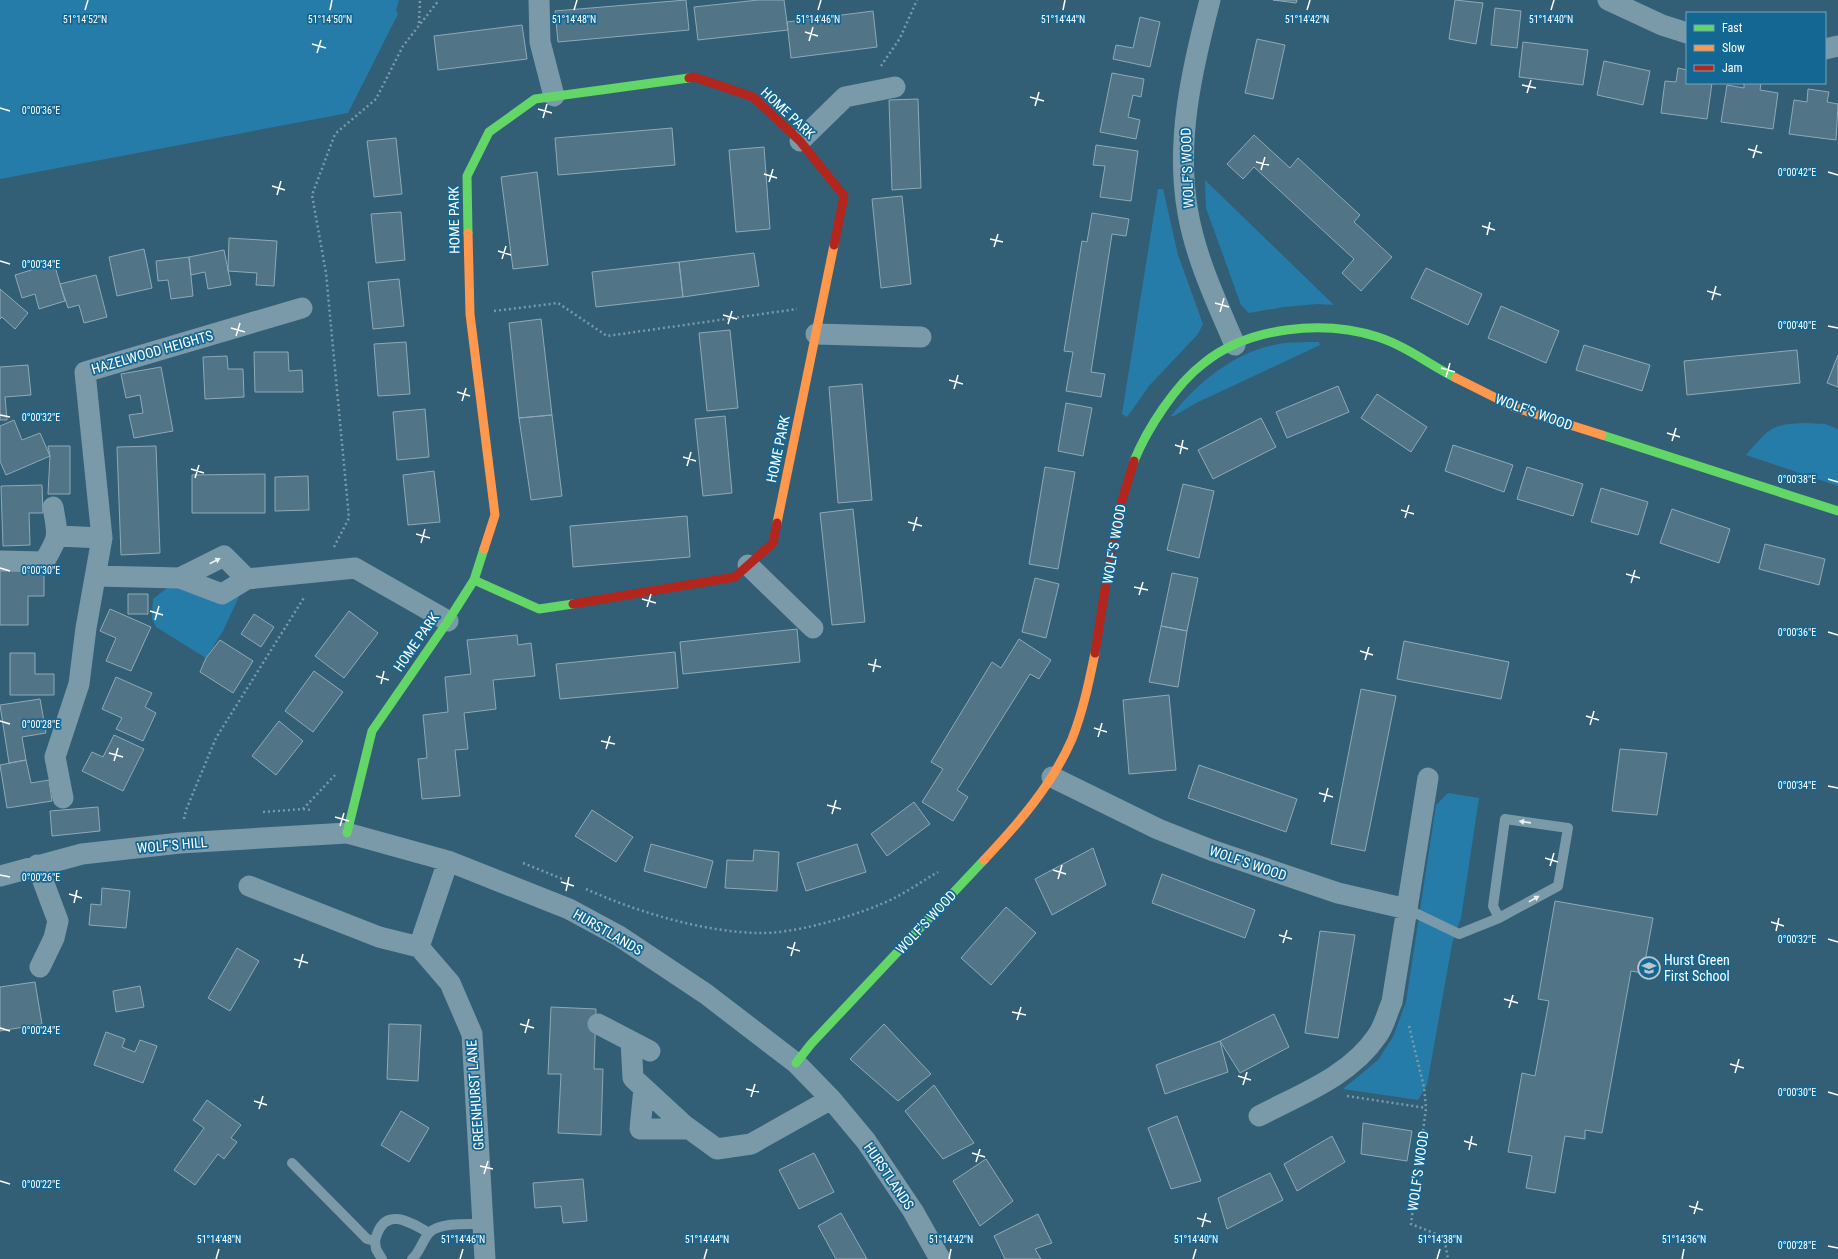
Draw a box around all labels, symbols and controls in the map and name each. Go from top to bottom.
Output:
legend [1686,12,1826,84]
text: 51°14'52"N [63,14,107,25]
text: 51°14'50"N [308,14,352,25]
text: 51°14'48"N [552,14,596,25]
text: 51°14'46"N [796,14,840,25]
text: 51°14'44"N [1041,14,1085,25]
text: 51°14'42"N [1285,14,1329,25]
text: 51°14'40"N [1529,14,1573,25]
text: Fast [1722,21,1743,35]
text: Slow [1722,41,1745,55]
text: Jam [1722,61,1743,75]
street label: HOME PARK [758,84,819,142]
text: 0°00'36"E [22,105,60,116]
street label: WOLF'S WOOD [1178,127,1196,209]
text: 0°00'42"E [1778,167,1816,178]
street label: HOME PARK [445,186,463,254]
text: 0°00'34"E [22,259,60,270]
text: 0°00'40"E [1778,320,1816,331]
street label: HAZELWOOD HEIGHTS [89,327,215,377]
street label: WOLF'S WOOD [1493,391,1575,433]
text: 0°00'32"E [22,412,60,423]
street label: HOME PARK [763,414,793,484]
text: 0°00'38"E [1778,474,1816,485]
street label: WOLF'S WOOD [1099,503,1129,585]
one-way arrow [209,557,221,564]
text: 0°00'30"E [22,565,60,576]
street label: HOME PARK [390,609,442,674]
text: 0°00'36"E [1778,627,1816,638]
text: 0°00'28"E [22,719,60,730]
text: 0°00'34"E [1778,780,1816,791]
one-way arrow [1519,819,1531,825]
street label: WOLF'S HILL [136,834,208,856]
street label: WOLF'S WOOD [1207,842,1289,884]
text: 0°00'26"E [22,872,60,883]
street label: WOLF'S WOOD [893,887,959,957]
one-way arrow [1528,896,1539,902]
street label: HURSTLANDS [571,906,645,958]
text: 0°00'32"E [1778,934,1816,945]
place label: Hurst Green First School [1664,952,1730,984]
school or university icon: Hurst Green First School [1636,955,1662,981]
text: 0°00'24"E [22,1025,60,1036]
street label: GREENHURST LANE [463,1039,487,1151]
text: 0°00'30"E [1778,1087,1816,1098]
street label: WOLF'S WOOD [1404,1130,1432,1212]
street label: HURSTLANDS [861,1139,917,1213]
text: 0°00'22"E [22,1179,60,1190]
text: 51°14'48"N [197,1234,241,1245]
text: 51°14'46"N [441,1234,485,1245]
text: 51°14'44"N [685,1234,729,1245]
text: 51°14'42"N [929,1234,973,1245]
text: 51°14'40"N [1174,1234,1218,1245]
text: 51°14'38"N [1418,1234,1462,1245]
text: 51°14'36"N [1662,1234,1706,1245]
text: 0°00'28"E [1778,1240,1816,1251]

